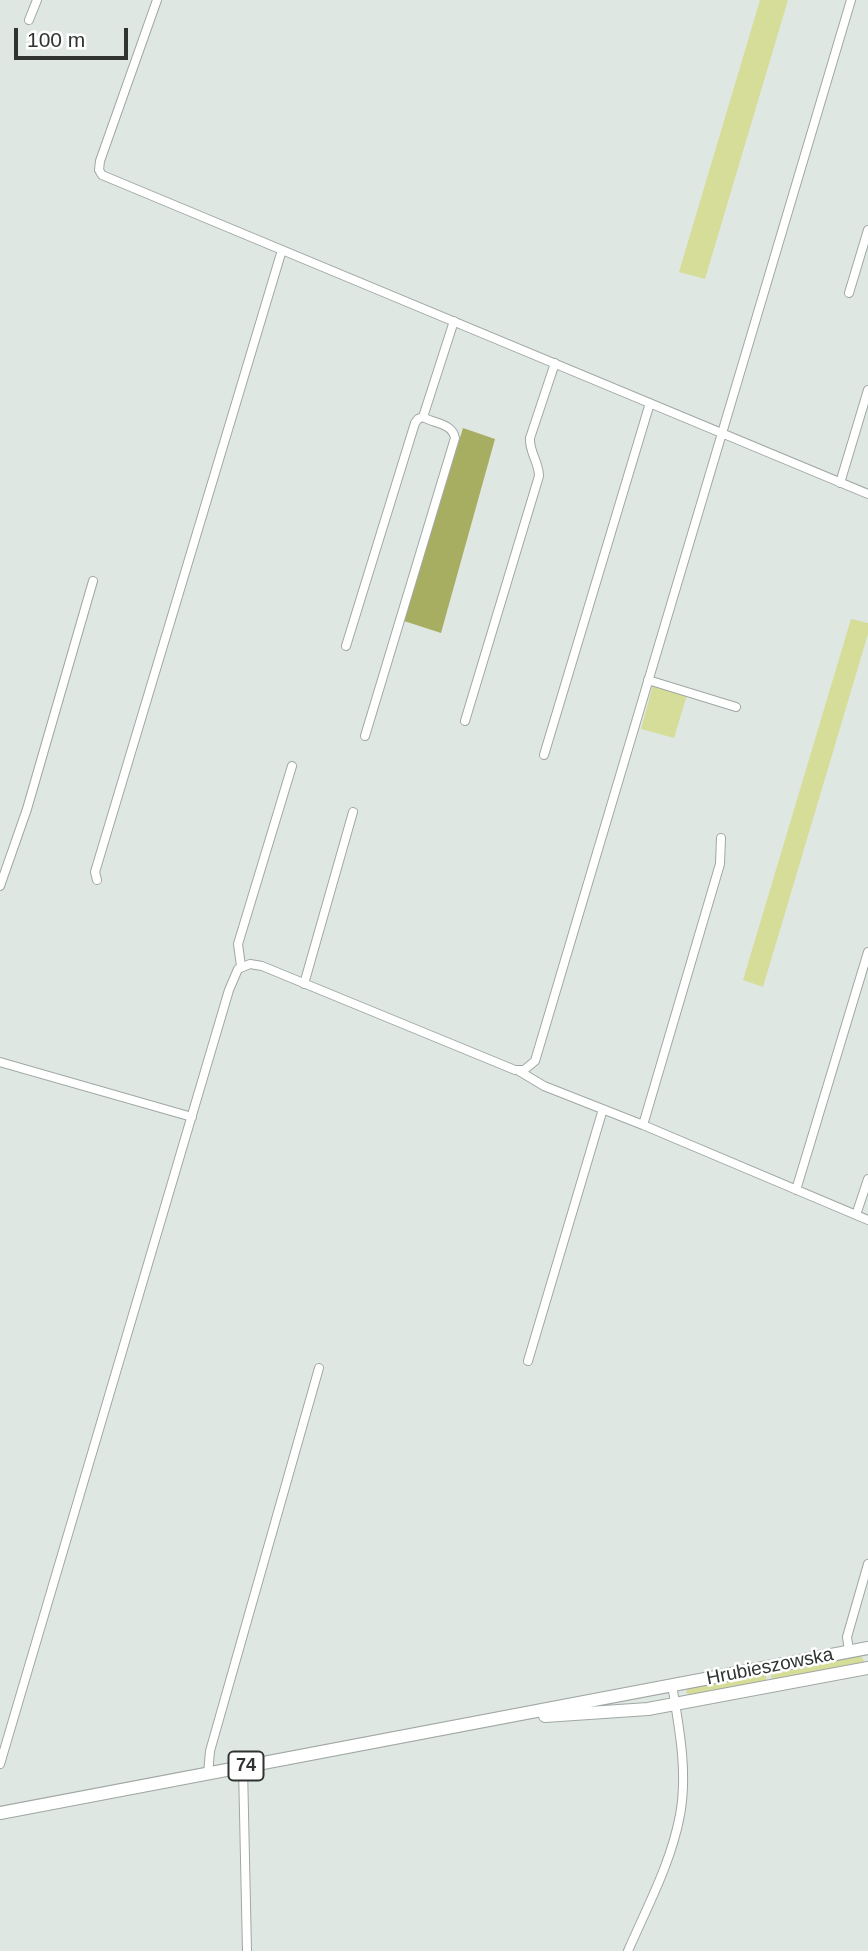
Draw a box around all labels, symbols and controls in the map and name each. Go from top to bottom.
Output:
scale bar [18,14,131,58]
text: 100 m [27,28,85,51]
street label: Hrubieszowska [705,1644,835,1690]
road number: 74 [229,1751,264,1780]

